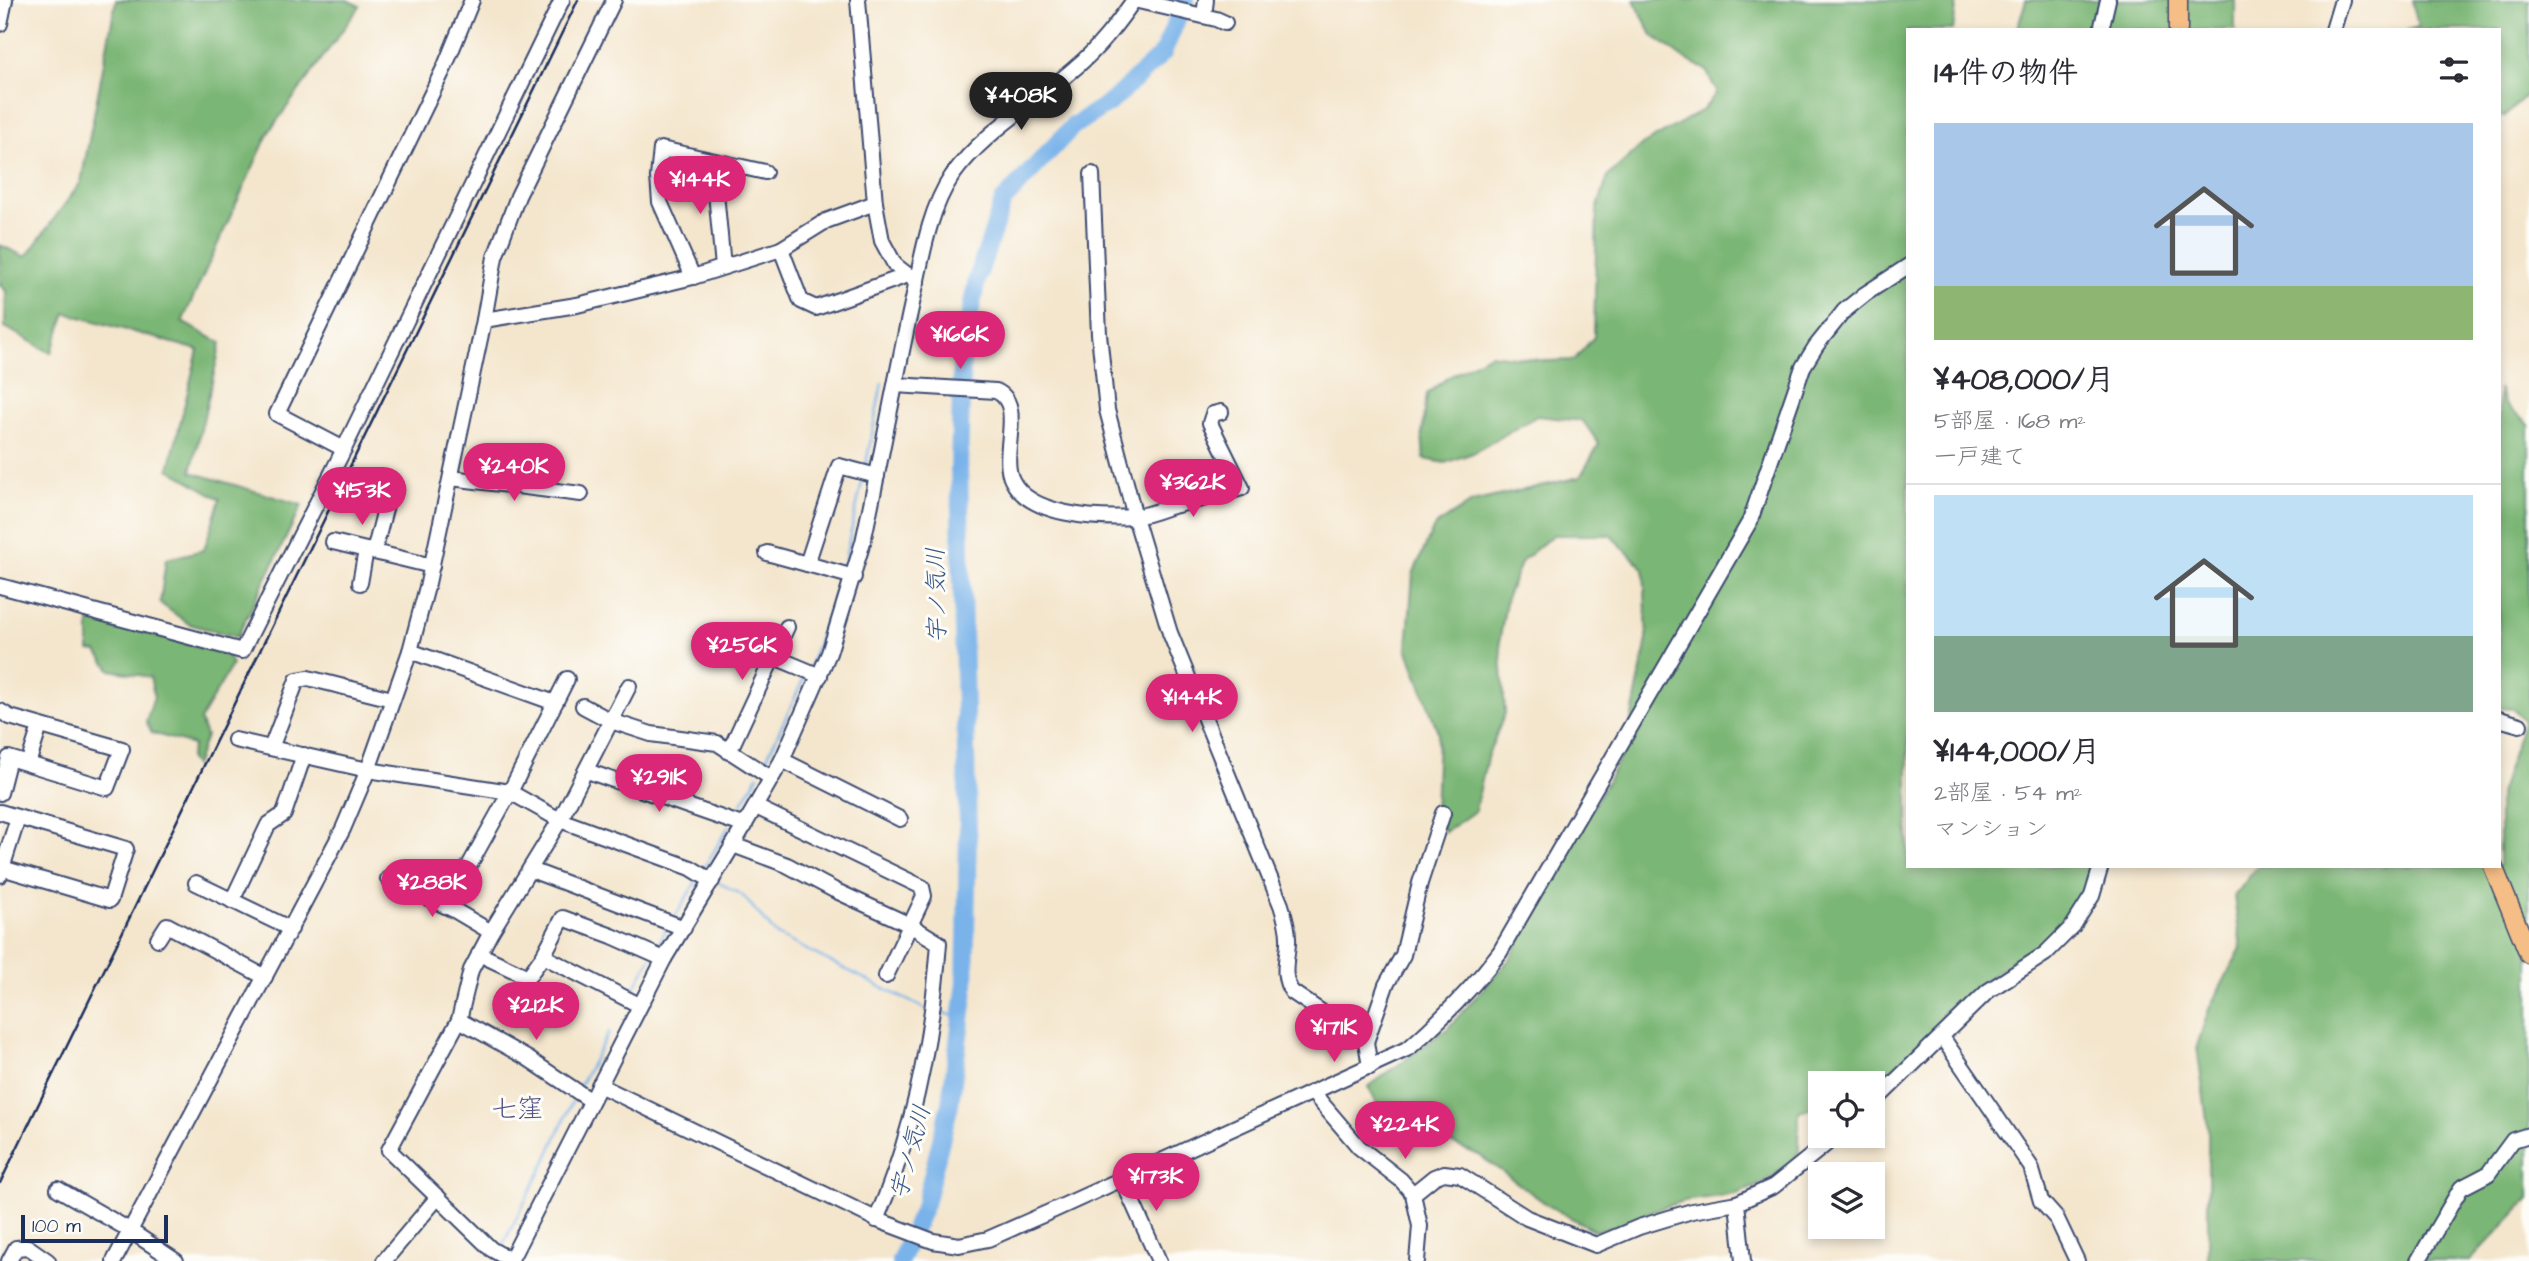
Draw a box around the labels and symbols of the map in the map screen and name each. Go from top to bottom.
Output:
pin: ¥408K [972,72,1070,132]
pin: ¥144K [651,156,749,216]
pin: ¥166K [911,312,1009,371]
pin: ¥240K [465,444,563,503]
pin: ¥362K [1144,460,1242,519]
pin: ¥153K [313,468,411,527]
water label: 宇ノ気川 [919,547,955,643]
pin: ¥256K [693,622,791,682]
pin: ¥144K [1143,674,1241,734]
pin: ¥291K [610,754,708,814]
pin: ¥288K [383,860,481,919]
pin: ¥212K [487,982,585,1042]
pin: ¥171K [1285,1004,1383,1064]
district label: 七窪 [491,1091,543,1127]
water label: 宇ノ気川 [882,1101,940,1203]
pin: ¥224K [1356,1102,1454,1161]
pin: ¥173K [1107,1154,1205,1213]
scale bar [21,1212,168,1244]

